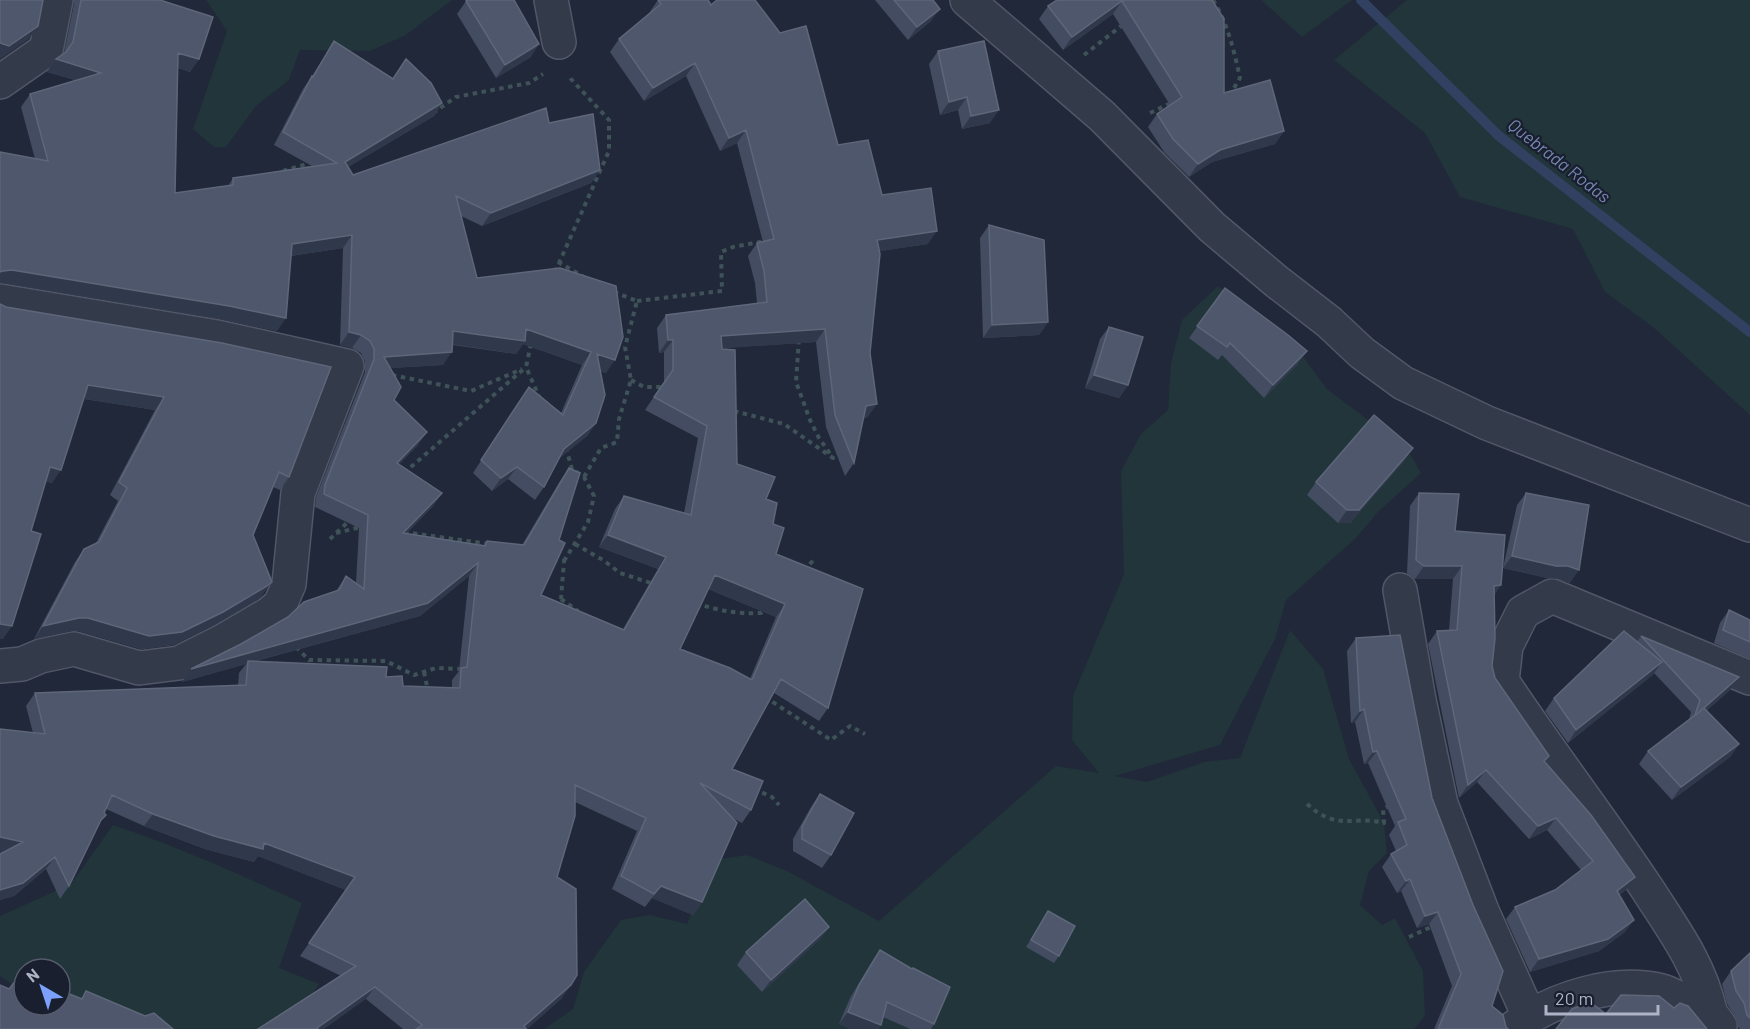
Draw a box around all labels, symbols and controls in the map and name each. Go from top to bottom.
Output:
water label: Quebrada Rodas [1504,113,1615,207]
north arrow [12,957,72,1017]
text: N [22,964,42,986]
scale bar [1546,978,1658,1016]
text: 20 m [1555,987,1593,1009]

